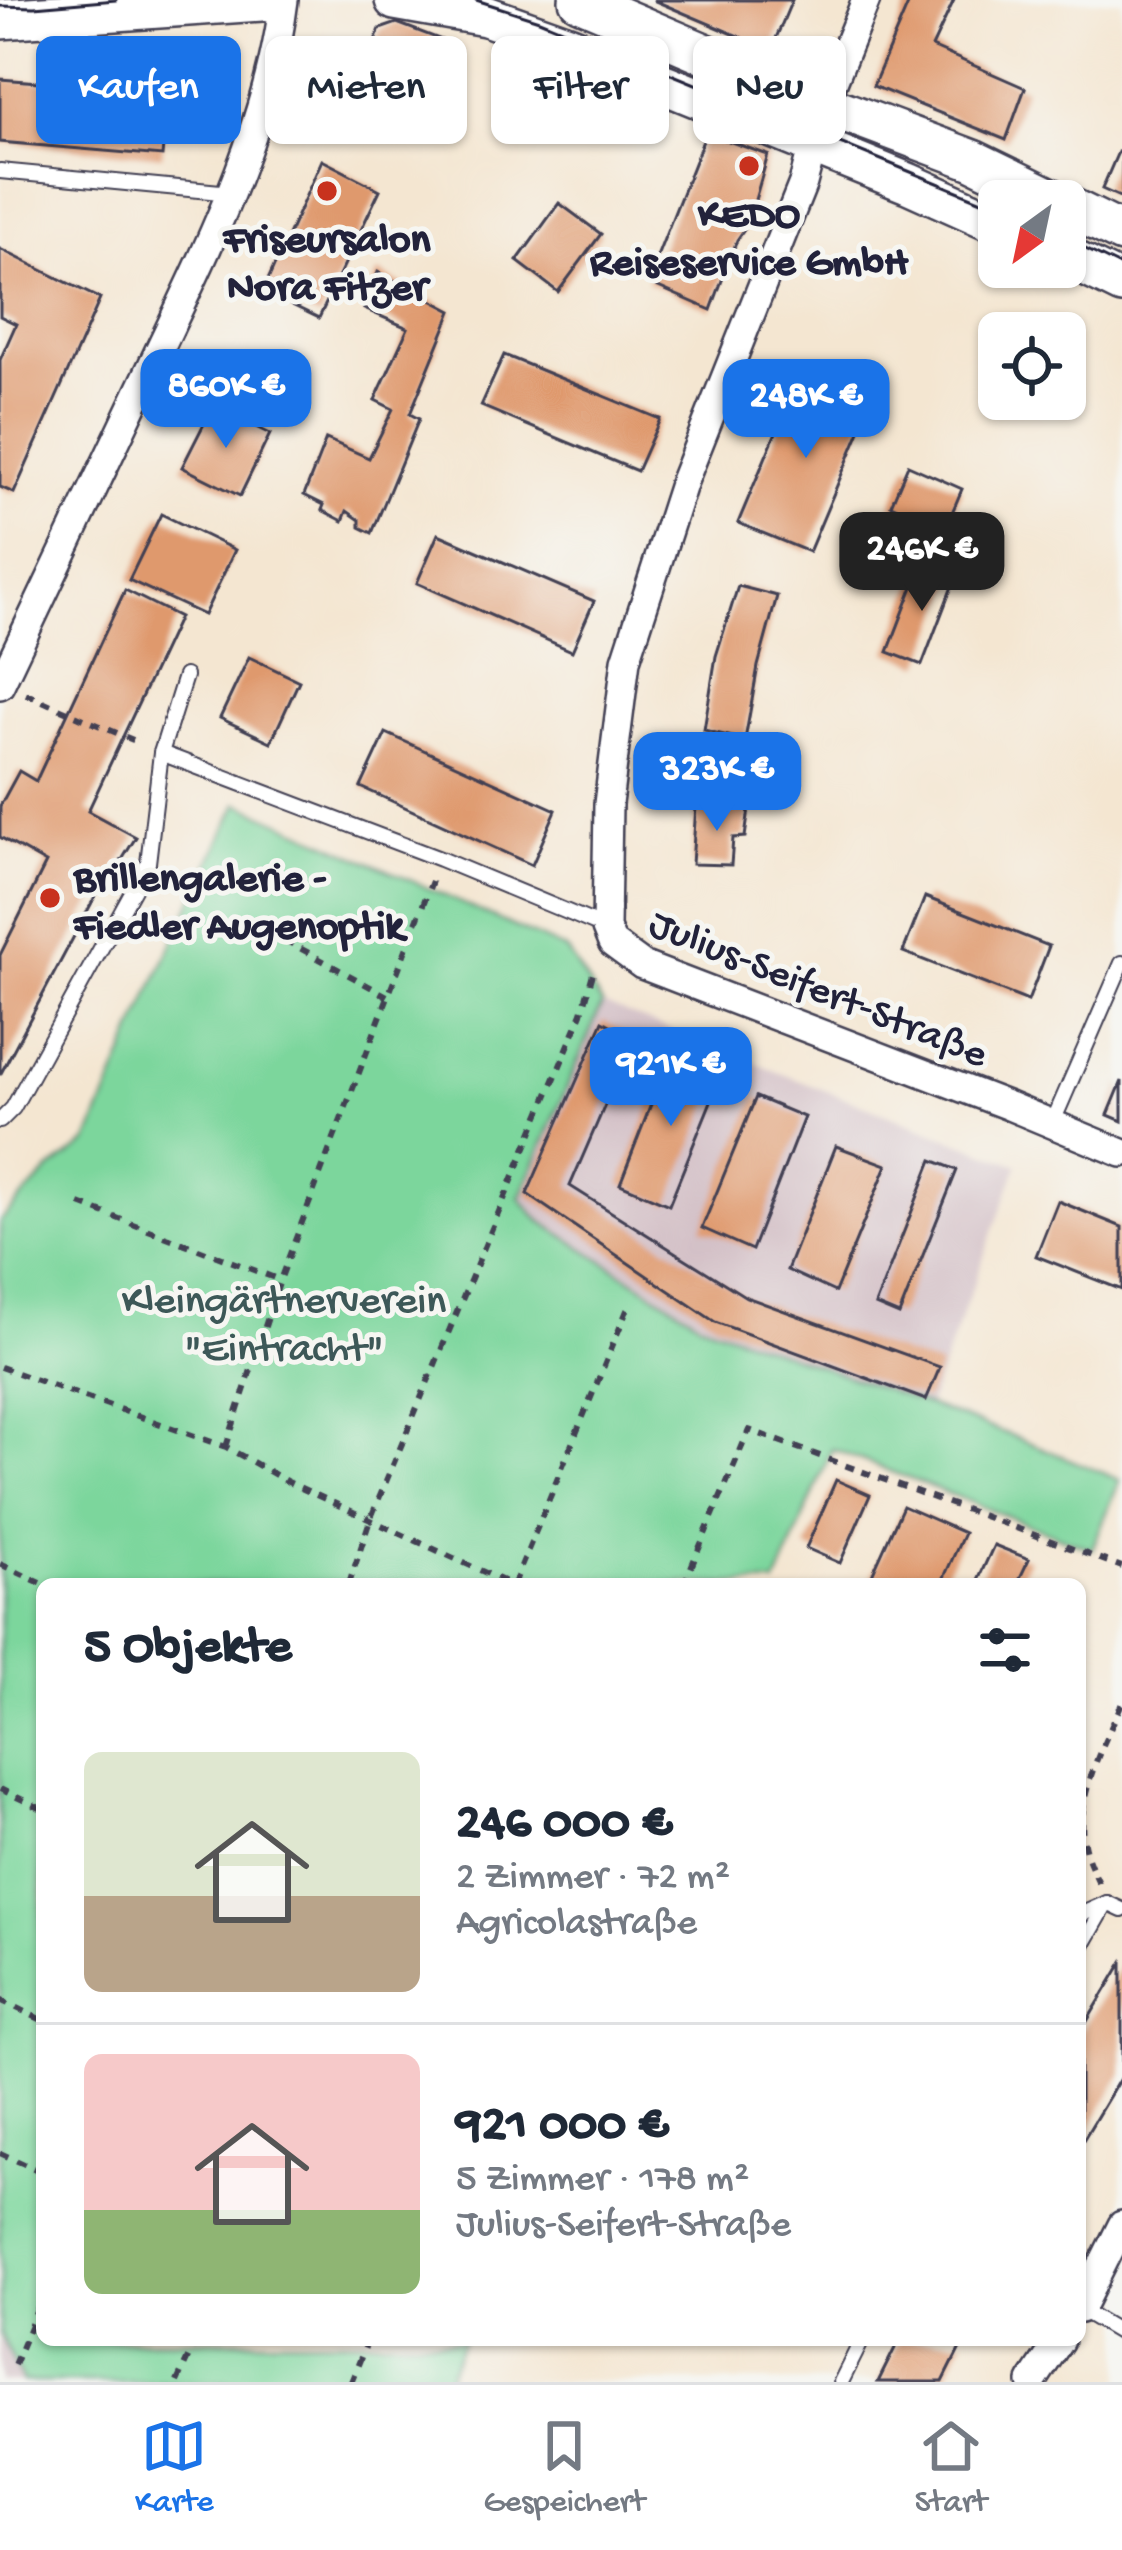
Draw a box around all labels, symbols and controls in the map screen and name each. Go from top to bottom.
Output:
chip: Kaufen [36,36,241,144]
chip: Mieten [265,36,467,144]
chip: Filter [491,36,669,144]
chip: Neu [693,36,846,144]
marker: KEDO Reiseservice GmbH [736,153,762,179]
marker: Friseursalon Nora Fitzer [314,178,340,204]
north arrow [978,180,1086,288]
map controls [978,180,1086,420]
place label: KEDO Reiseservice GmbH [590,193,909,290]
place label: Friseursalon Nora Fitzer [222,218,432,315]
button: locate [978,312,1086,420]
pin: 860K € [128,349,324,451]
pin: 248K € [708,359,904,461]
text: 860K € [167,365,285,411]
text: 248K € [750,375,862,421]
pin: 246K € [824,512,1020,614]
text: 246K € [866,528,978,574]
pin: 323K € [619,732,815,834]
text: 323K € [660,748,774,794]
place label: Brillengalerie - Fiedler Augenoptik [72,857,408,954]
marker: Brillengalerie - Fiedler Augenoptik [37,885,63,911]
street label: Julius-Seifert-Straße [641,902,995,1083]
pin: 921K € [573,1027,769,1129]
text: 921K € [617,1043,725,1089]
park label: Kleingärtnerverein "Eintracht" [122,1279,446,1376]
icon: filters [972,1617,1038,1683]
text: 5 Objekte [84,1620,292,1680]
text: 246 000 € [456,1796,672,1856]
icon: home [180,1800,324,1944]
text: 2 Zimmer · 72 m² [456,1856,730,1902]
text: Agricolastraße [456,1902,697,1948]
text: 921 000 € [456,2098,669,2158]
icon: home [180,2102,324,2246]
text: 5 Zimmer · 178 m² [456,2158,749,2204]
text: Julius-Seifert-Straße [456,2204,791,2250]
tab: Karte [135,2413,214,2523]
tab: Gespeichert [483,2413,645,2523]
tab: Start [915,2413,987,2523]

